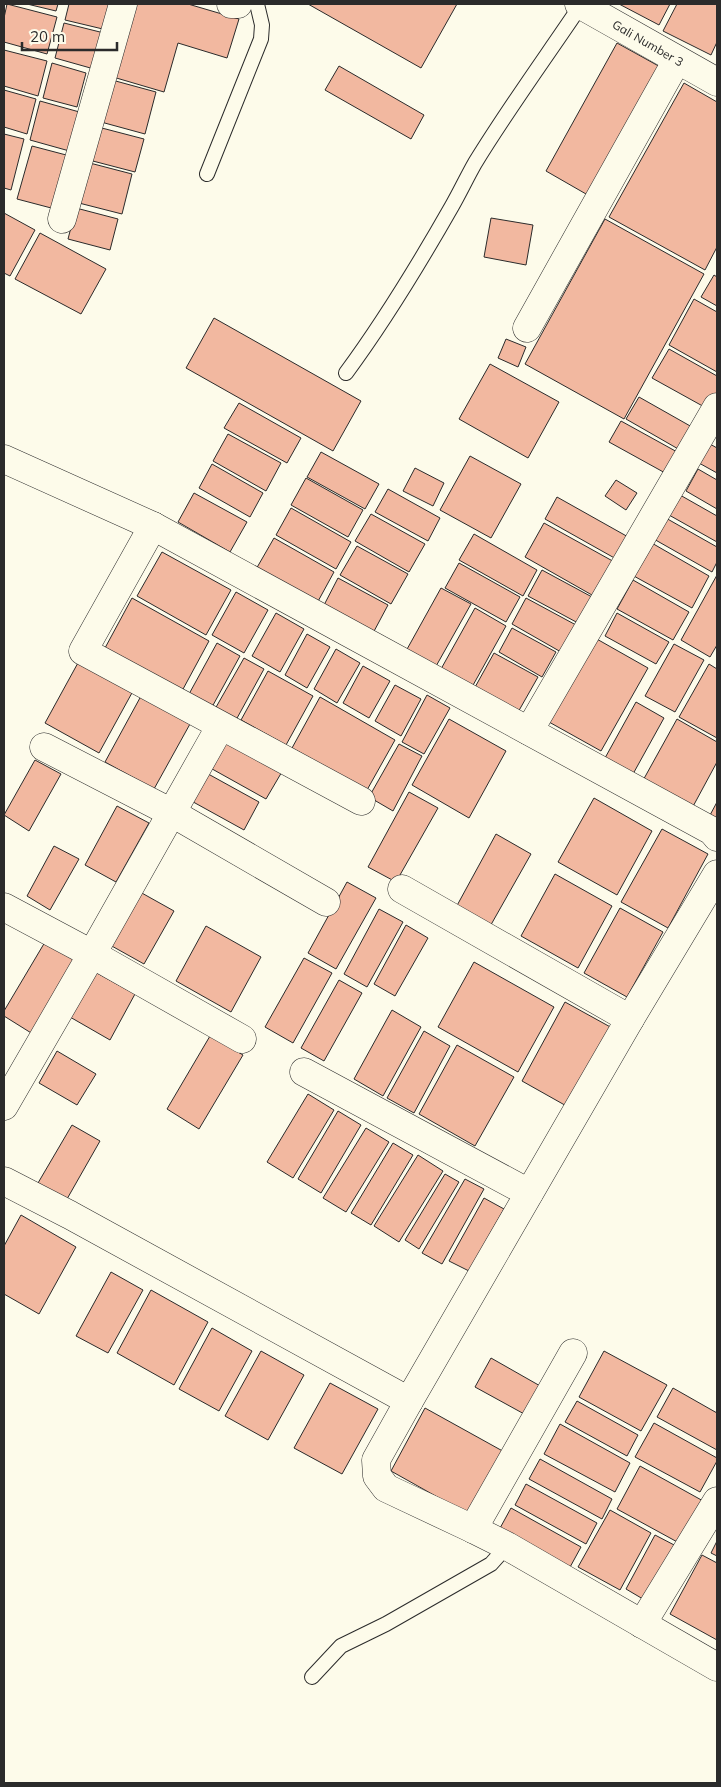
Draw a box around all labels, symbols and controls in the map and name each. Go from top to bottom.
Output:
street label: Gali Number 3 [610,17,686,69]
scale bar [22,20,118,52]
text: 20 m [30,27,65,46]

